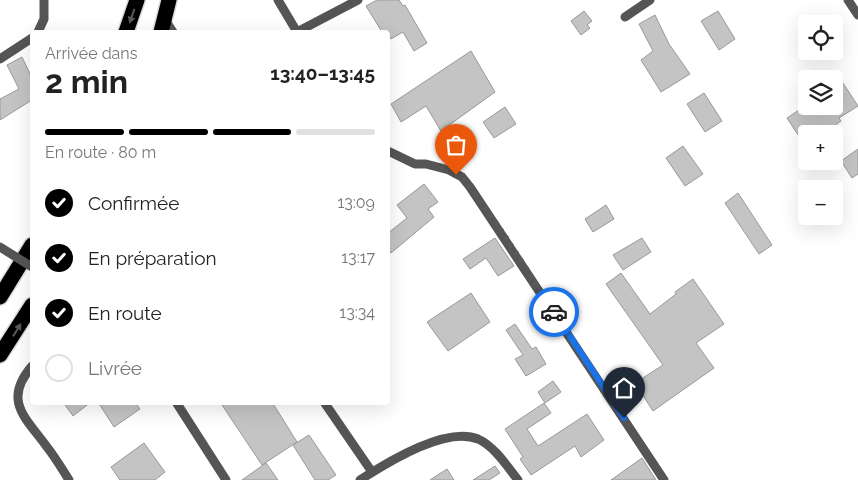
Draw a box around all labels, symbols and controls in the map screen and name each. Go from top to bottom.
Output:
one-way arrow [127,9,135,24]
map controls [798,15,843,225]
button: locate [798,15,843,60]
text: Arrivée dans [45,44,137,63]
text: 13:40–13:45 [270,62,375,84]
text: 2 min [45,63,128,100]
button: layers [798,70,843,115]
pin [435,124,477,175]
button: + [798,125,843,170]
icon: bag [442,131,470,159]
text: En route · 80 m [45,143,156,162]
button: − [798,180,843,225]
icon: check [45,189,73,217]
text: Confirmée [88,192,179,214]
text: 13:09 [337,193,375,212]
icon: check [45,244,73,272]
text: En préparation [88,247,217,269]
text: 13:17 [341,248,375,267]
courier [529,287,579,337]
icon: car [540,298,568,326]
icon: check [45,299,73,327]
text: En route [88,302,162,324]
text: 13:34 [339,303,375,322]
one-way arrow [12,323,21,337]
text: Livrée [88,357,142,379]
pin [603,367,645,418]
icon: home [610,374,638,402]

